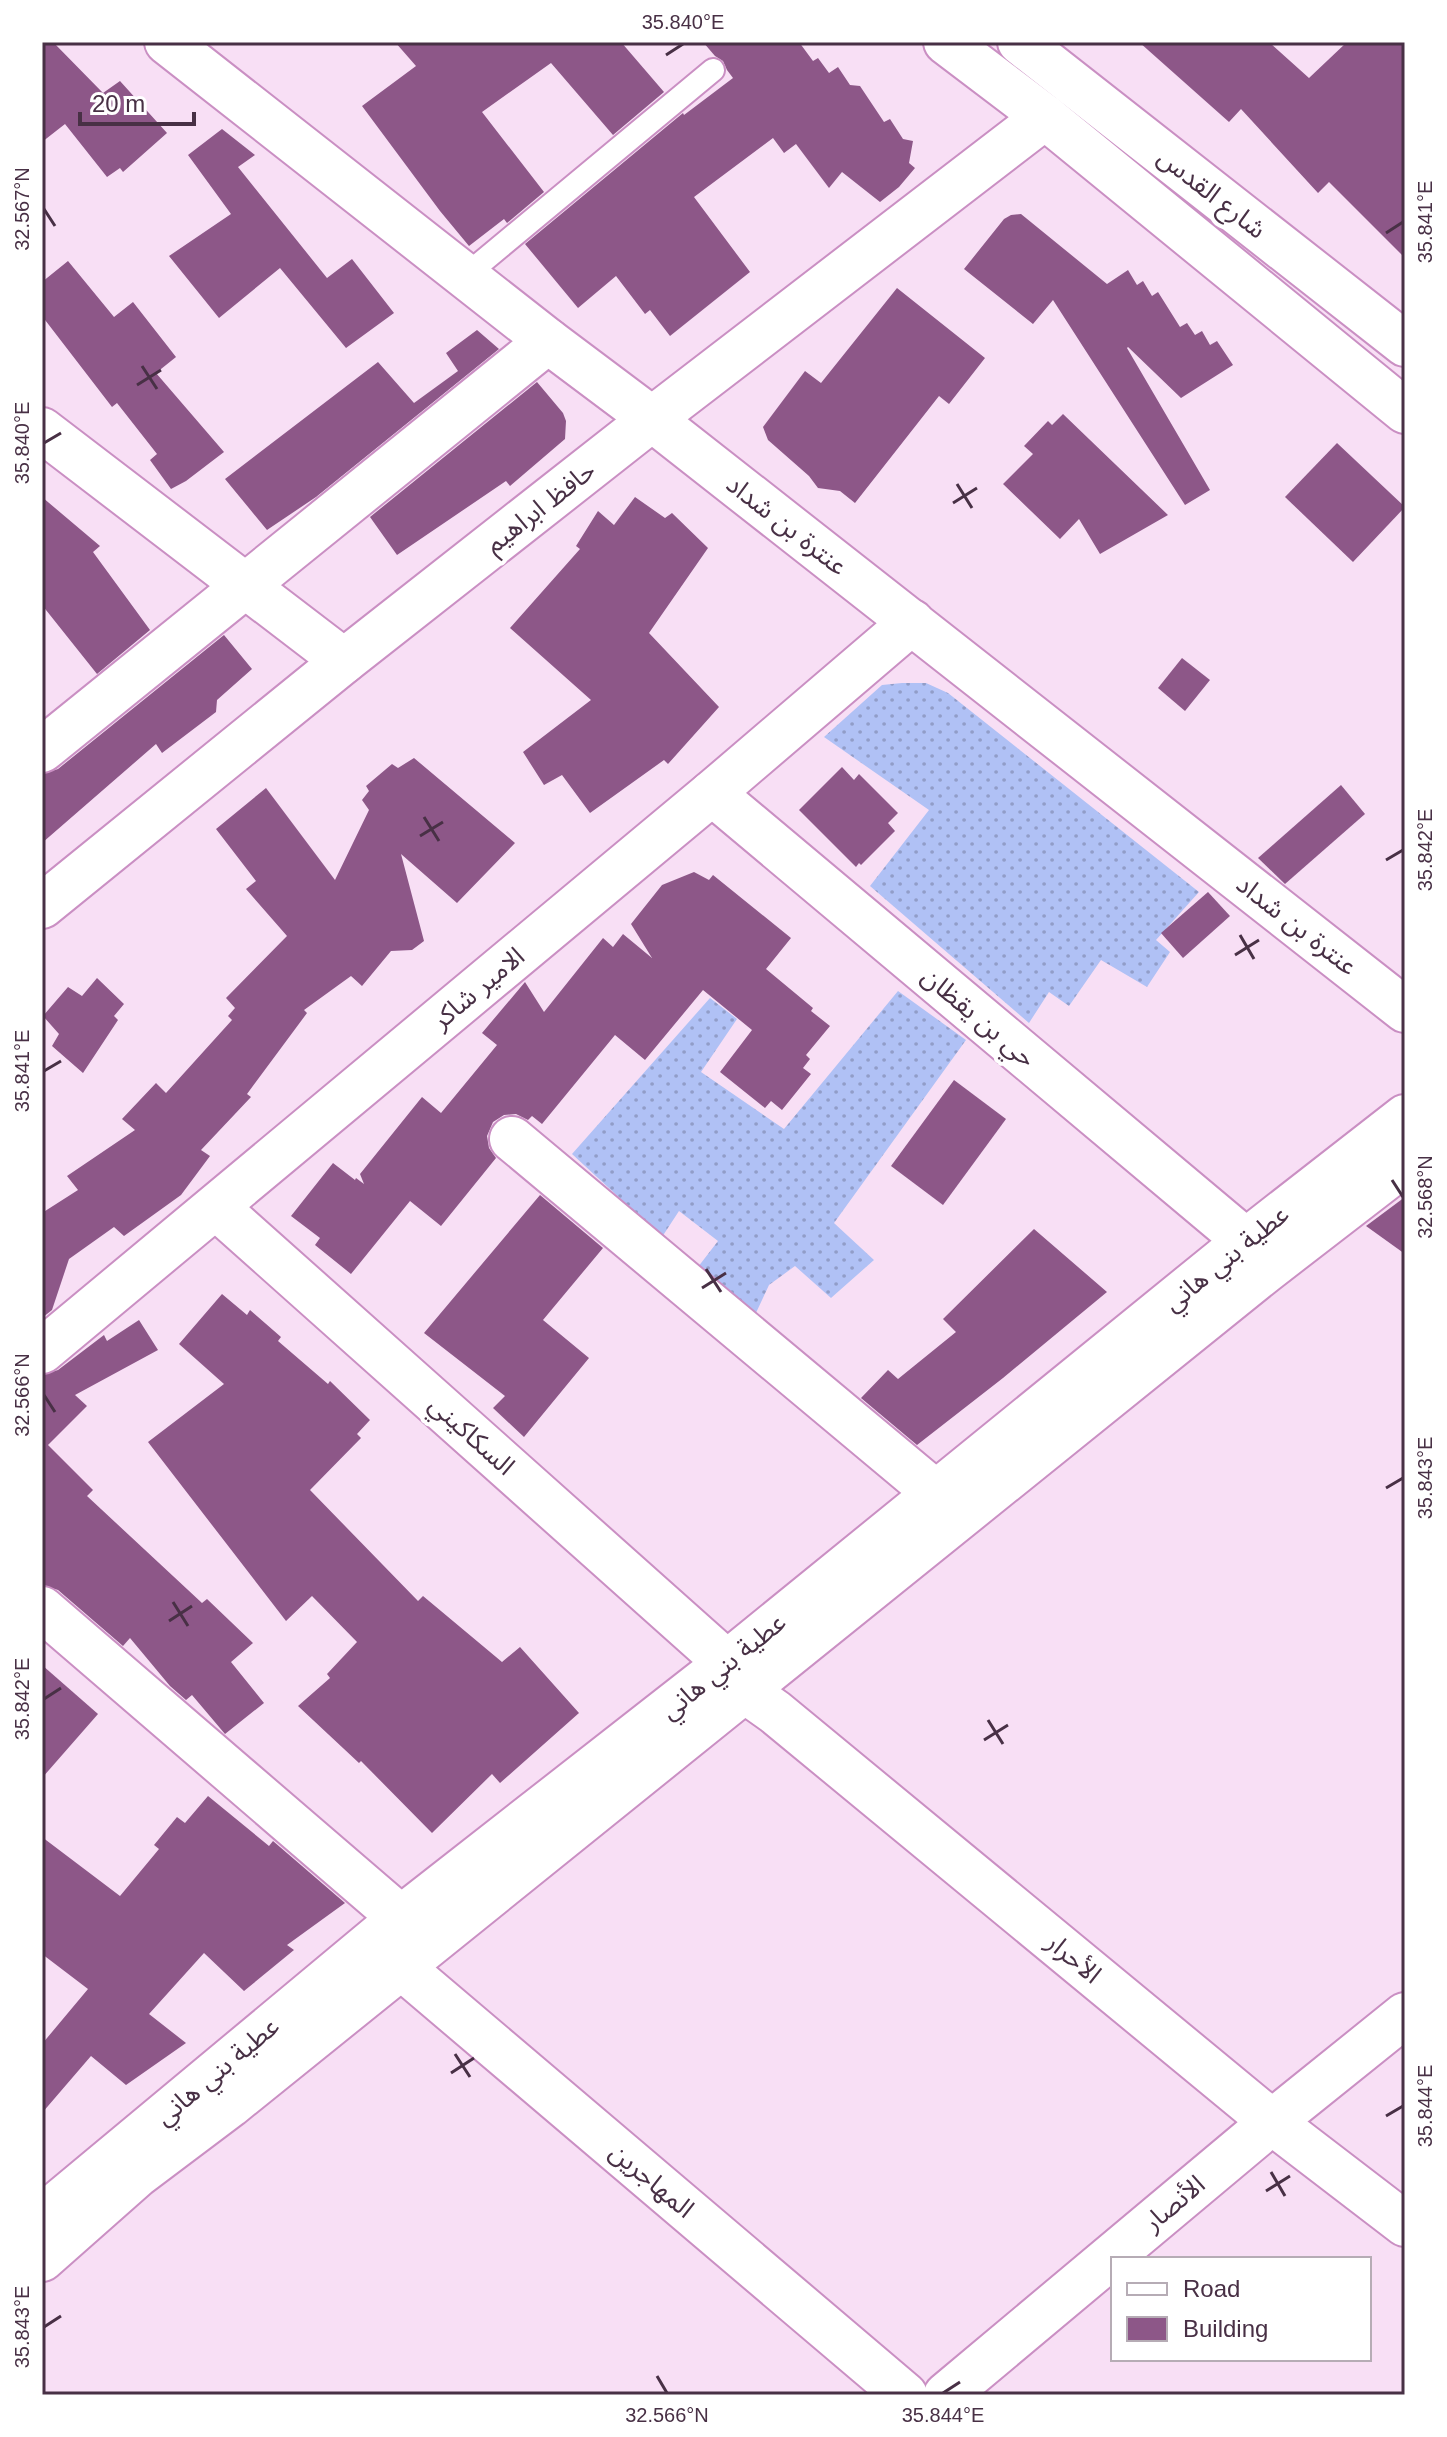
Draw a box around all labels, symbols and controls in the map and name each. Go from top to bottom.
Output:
text: 35.840°E [642,11,724,33]
scale bar [80,76,194,126]
text: 20 m [92,90,145,117]
street label: شارع القدس [1149,141,1272,248]
text: 32.567°N [11,167,33,251]
text: 35.841°E [1414,181,1436,263]
text: 35.840°E [11,402,33,484]
street label: حافظ ابراهيم [479,455,604,563]
street label: عنترة بن شداد [721,469,853,581]
text: 35.842°E [1414,809,1436,891]
street label: عنترة بن شداد [1231,869,1363,981]
street label: الامير شاكر [425,941,530,1036]
street label: حي بن يقظان [913,961,1042,1077]
text: 35.841°E [11,1030,33,1112]
text: 32.568°N [1414,1155,1436,1239]
street label: عطية بني هاني [1157,1199,1298,1321]
text: 32.566°N [11,1353,33,1437]
street label: السكاكيني [420,1389,521,1485]
text: 35.843°E [1414,1437,1436,1519]
street label: عطية بني هاني [654,1607,795,1729]
text: 35.842°E [11,1658,33,1740]
street label: الأحرار [1040,1926,1107,1989]
street label: عطية بني هاني [149,2011,288,2135]
text: 35.844°E [1414,2065,1436,2147]
street label: المهاجرين [604,2136,700,2224]
street label: الأنصار [1137,2169,1210,2238]
legend [1111,2257,1371,2361]
text: Road [1183,2275,1240,2302]
text: 35.843°E [11,2286,33,2368]
text: Building [1183,2315,1268,2342]
text: 32.566°N [625,2404,709,2426]
text: 35.844°E [902,2404,984,2426]

